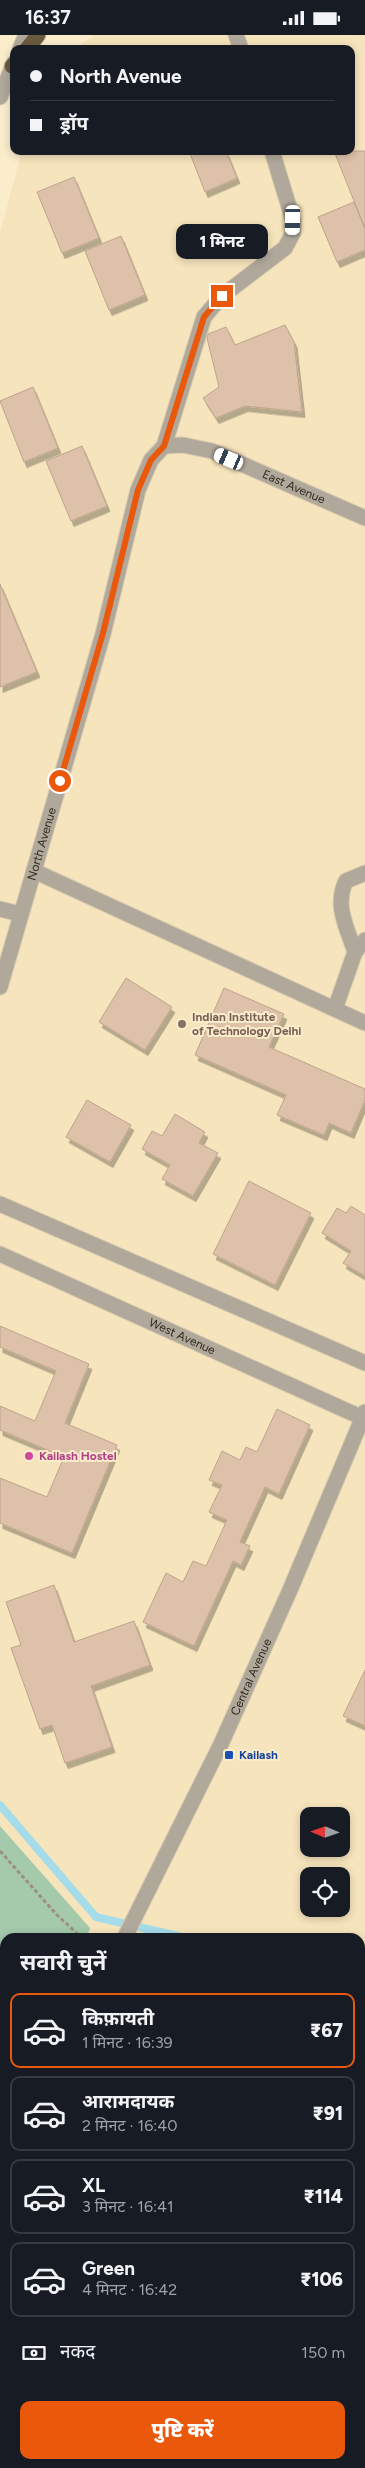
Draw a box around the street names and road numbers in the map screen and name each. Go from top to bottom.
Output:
street label: East Avenue [260,467,328,507]
street label: North Avenue [24,806,59,882]
street label: West Avenue [147,1315,218,1358]
street label: Central Avenue [228,1636,275,1718]

